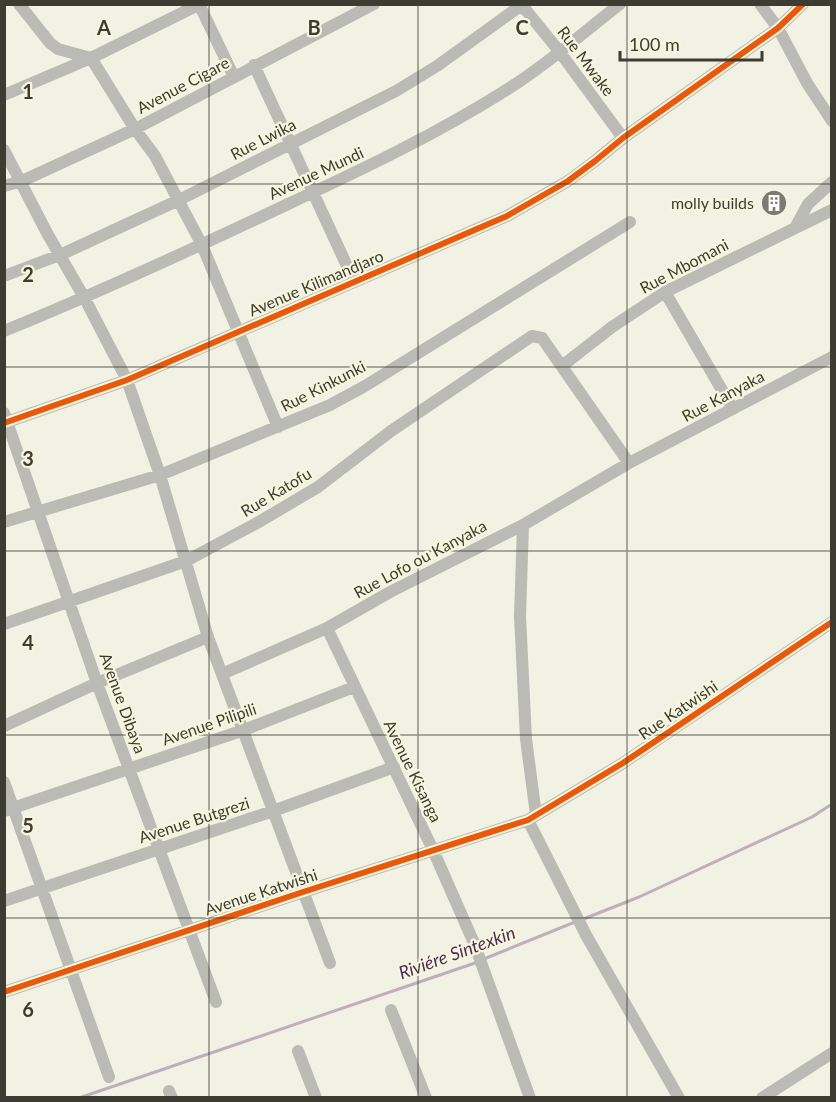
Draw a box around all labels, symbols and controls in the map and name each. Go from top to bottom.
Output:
text: A [96,15,111,39]
text: B [307,15,321,39]
text: C [515,15,529,39]
street label: Rue Mwake [554,22,619,99]
scale bar [620,24,762,62]
text: 100 m [629,33,680,55]
street label: Avenue Cigare [133,52,232,117]
text: 1 [22,79,34,103]
street label: Rue Lwika [227,114,299,163]
street label: Avenue Mundi [265,142,366,203]
building icon: molly builds [759,188,789,218]
place label: molly builds [671,193,754,212]
street label: Rue Mbomani [636,234,731,297]
street label: Avenue Kilimandjaro [246,246,386,320]
text: 2 [22,262,34,286]
street label: Rue Kinkunki [277,356,368,415]
street label: Rue Kanyaka [678,366,767,425]
text: 3 [22,446,34,470]
street label: Rue Katofu [237,463,314,520]
street label: Rue Lofo ou Kanyaka [350,516,489,602]
text: 4 [22,630,34,654]
street label: Avenue Dibaya [96,650,150,756]
street label: Rue Katwishi [635,676,721,743]
street label: Avenue Pilipili [159,699,259,749]
street label: Avenue Kisanga [380,716,446,825]
street label: Avenue Butgrezi [136,793,252,846]
text: 5 [22,813,34,837]
street label: Avenue Katwishi [202,864,320,919]
water label: Riviére Sintexkin [395,921,518,983]
text: 6 [22,997,34,1021]

